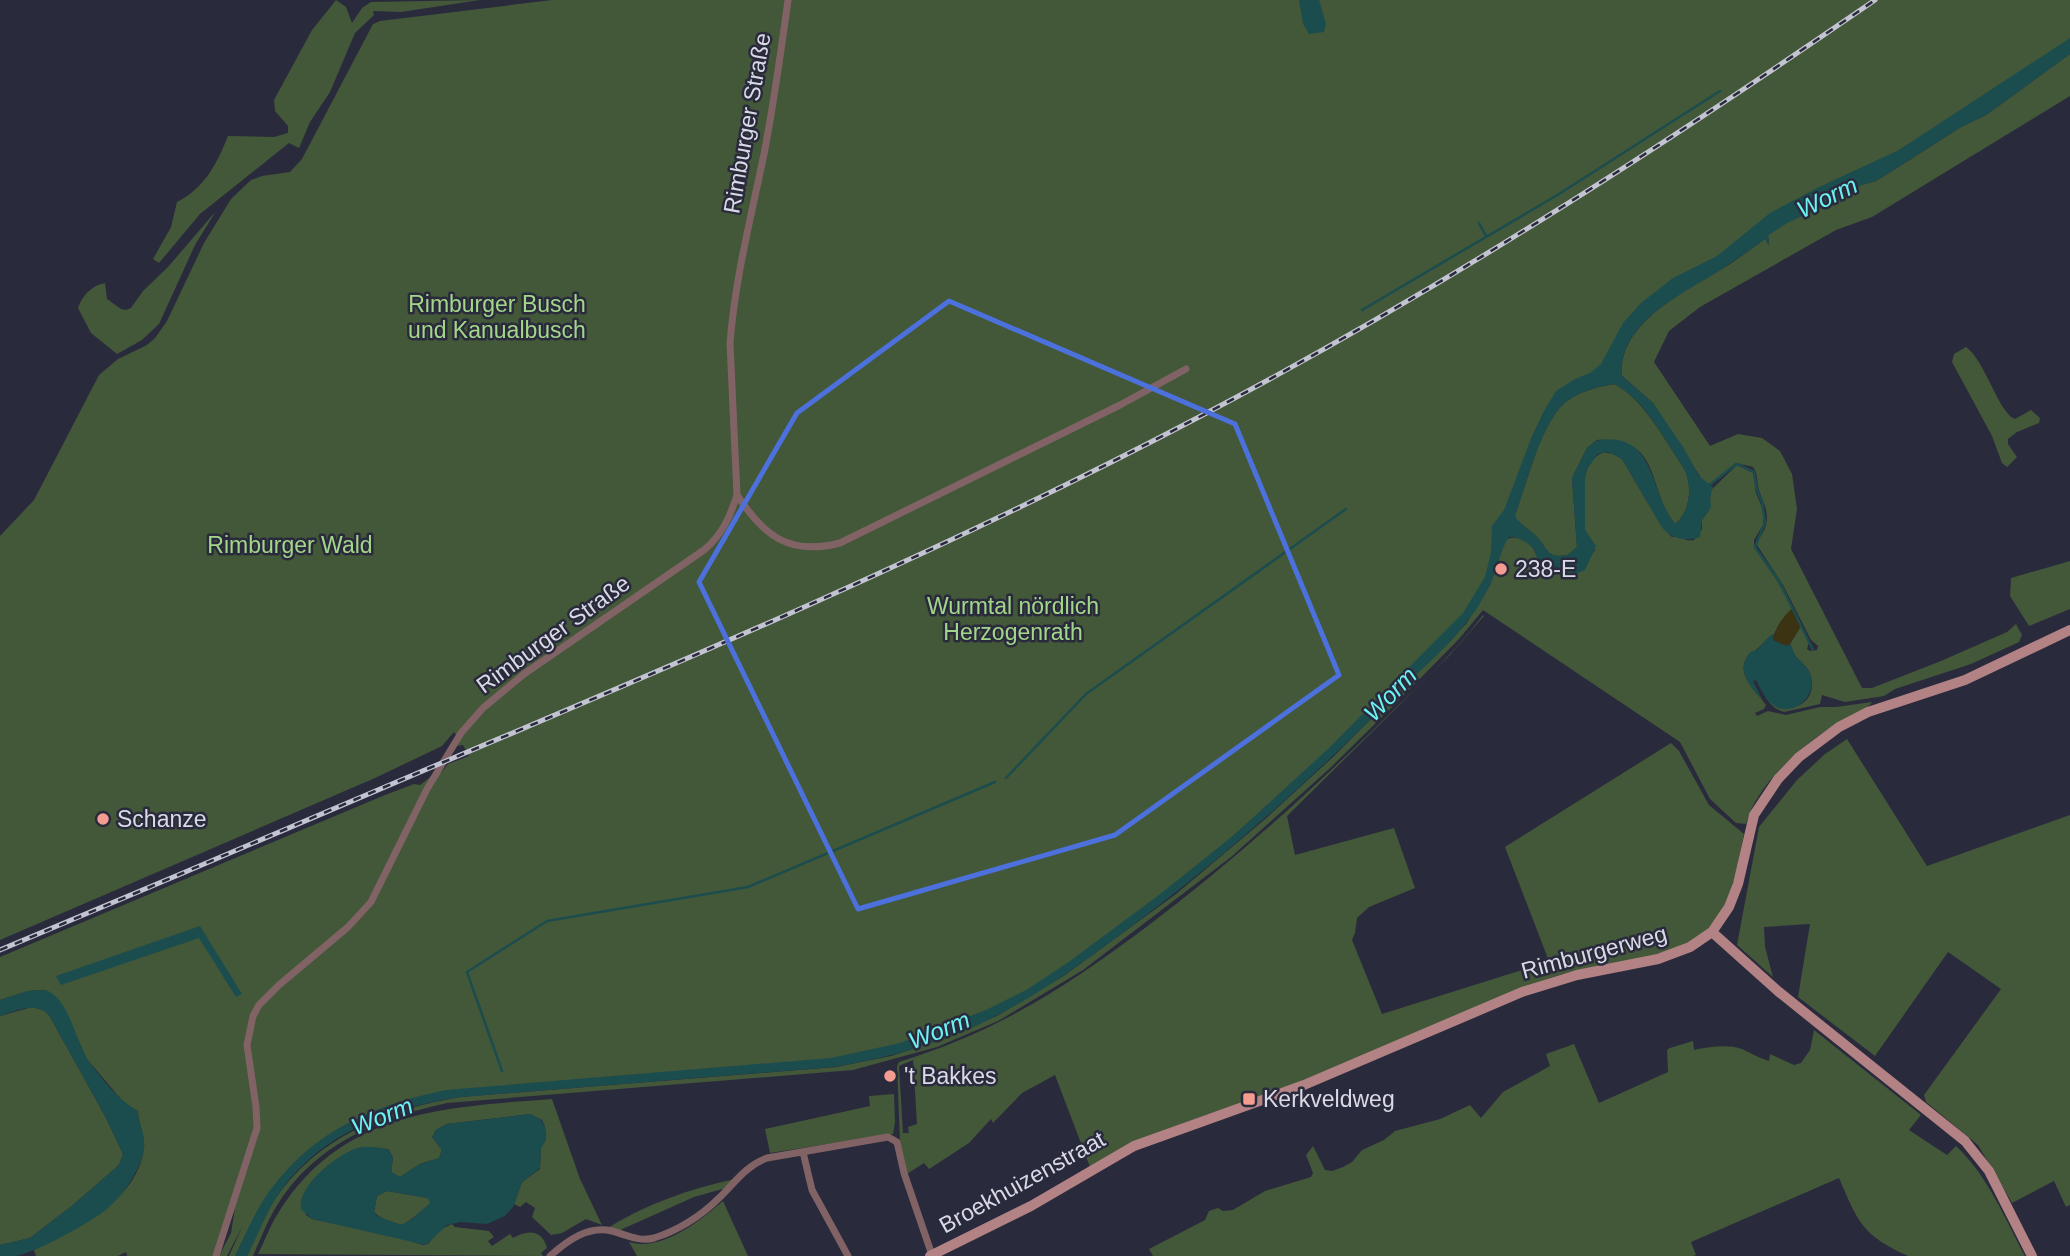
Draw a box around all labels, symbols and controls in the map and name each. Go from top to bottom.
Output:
street label: Rimburger Straße [718,31,776,215]
water label: Worm [1792,171,1862,223]
park label: Rimburger Busch und Kanualbusch [408,291,586,343]
park label: Rimburger Wald [207,532,373,558]
place label: 238-E [1515,556,1576,582]
marker: 238-E [1493,561,1509,577]
street label: Rimburger Straße [471,570,635,698]
park label: Wurmtal nördlich Herzogenrath [927,593,1099,645]
water label: Worm [1358,662,1422,726]
place label: Schanze [117,806,207,832]
marker: Schanze [95,811,111,827]
street label: Rimburgerweg [1518,920,1670,984]
water label: Worm [904,1005,974,1055]
place label: 't Bakkes [904,1063,997,1089]
marker: 't Bakkes [882,1068,898,1084]
place label: Kerkveldweg [1263,1086,1395,1112]
water label: Worm [347,1091,417,1141]
marker: Kerkveldweg [1241,1091,1257,1107]
street label: Broekhuizenstraat [935,1125,1110,1238]

